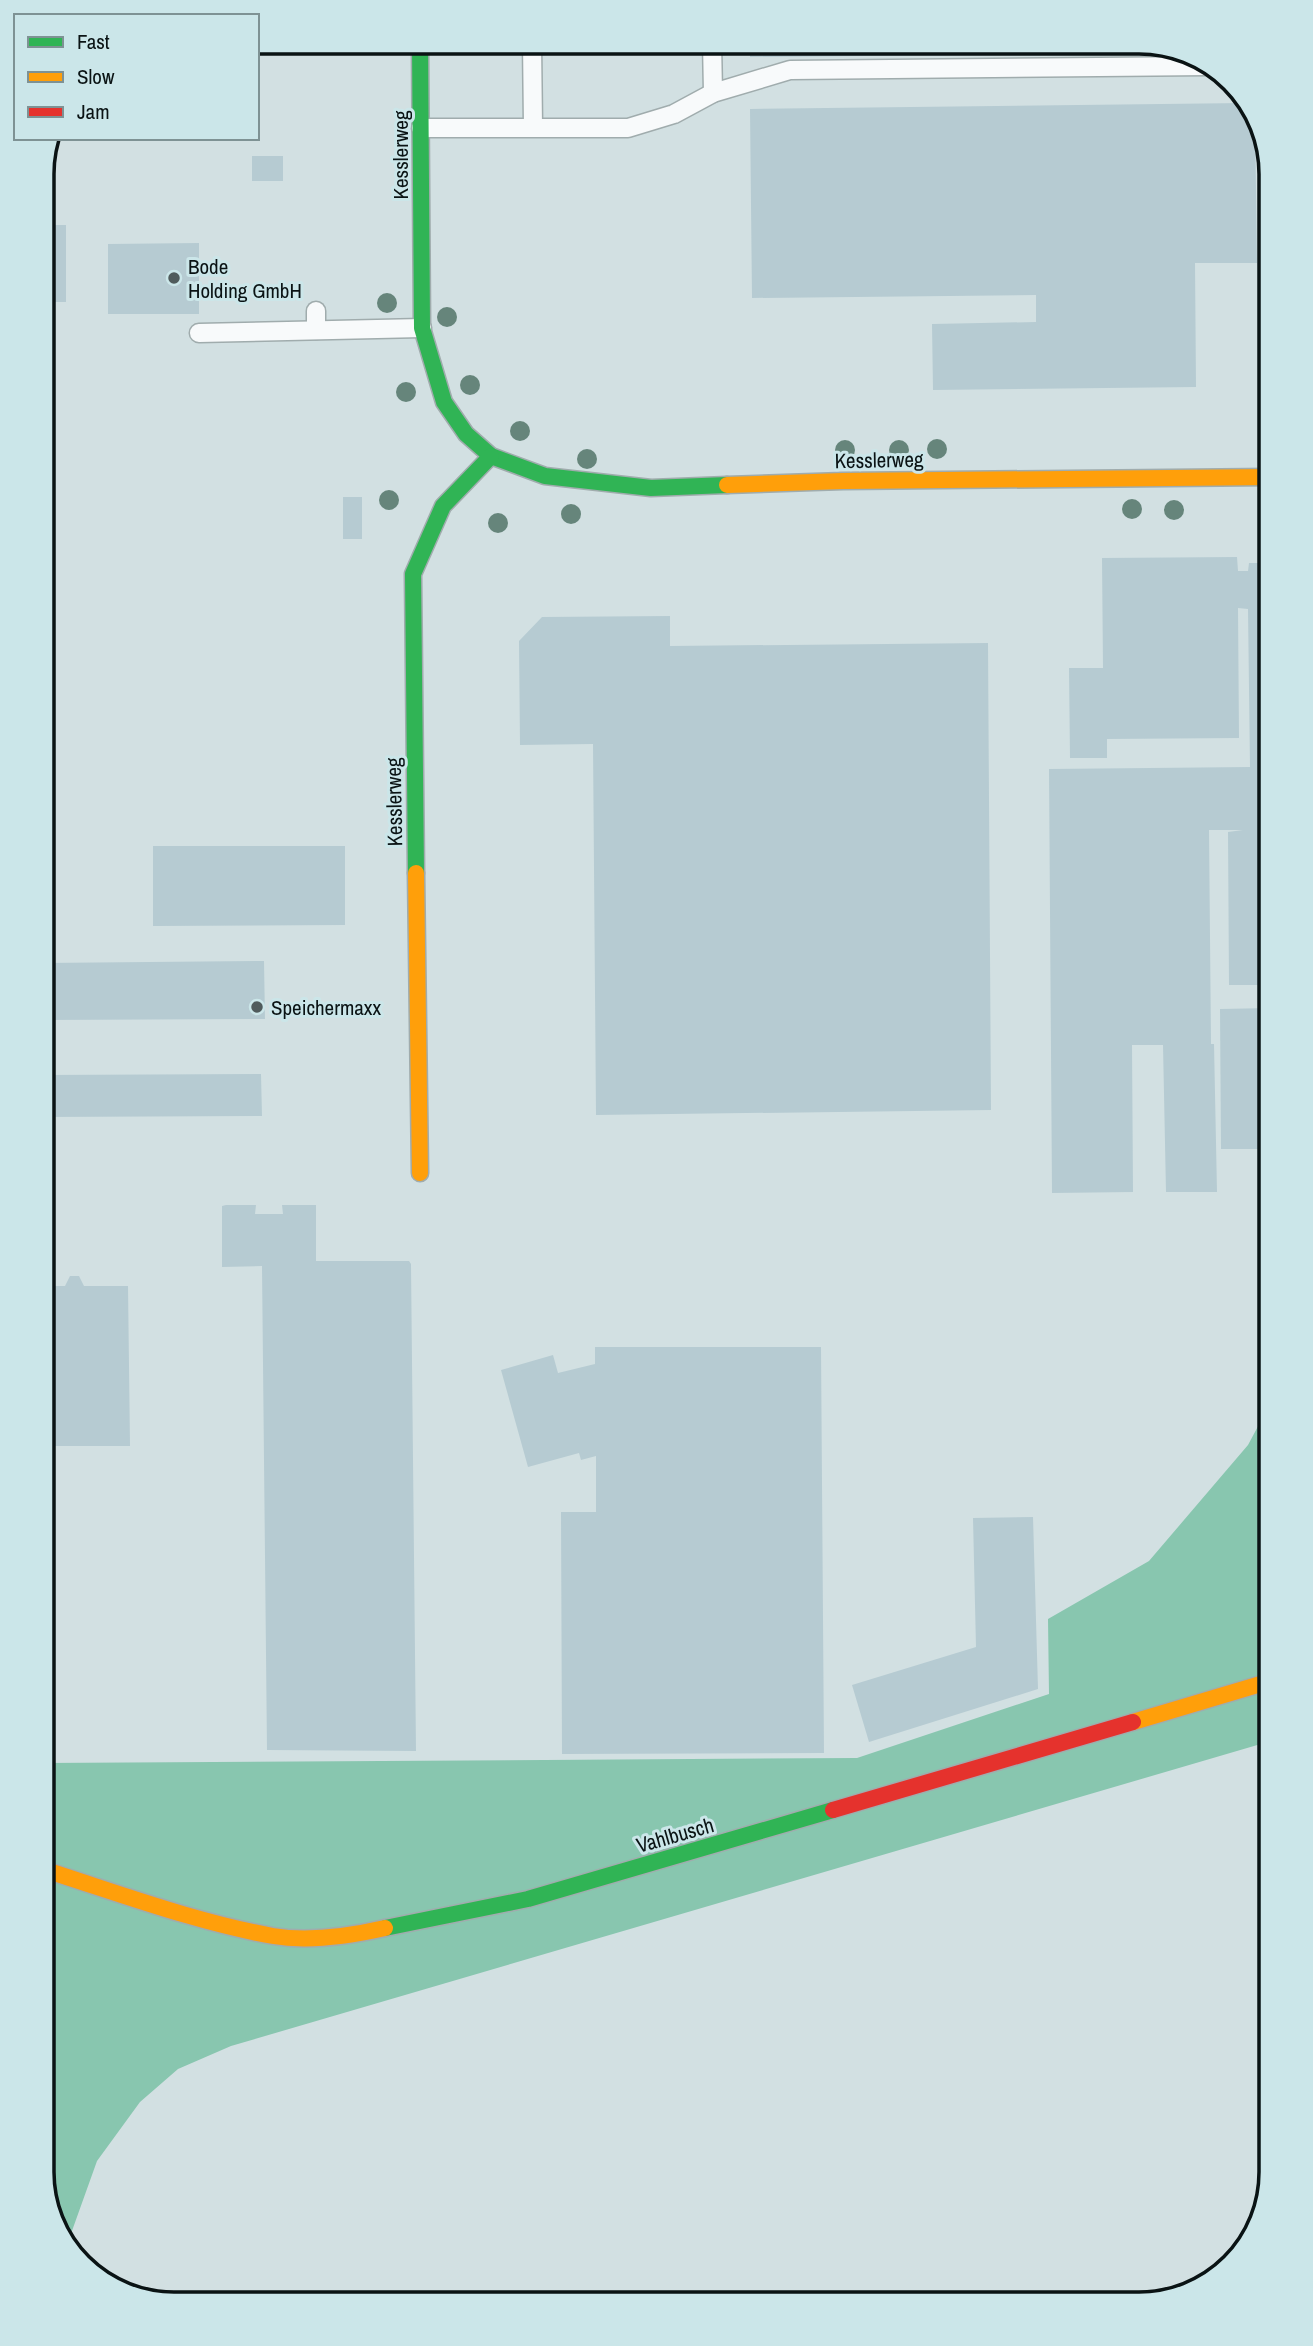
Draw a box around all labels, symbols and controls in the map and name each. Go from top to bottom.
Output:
legend [14,14,259,140]
text: Fast [77,27,110,56]
text: Slow [77,62,115,91]
text: Jam [77,97,110,126]
street label: Kesslerweg [386,110,415,200]
place label: Bode Holding GmbH [188,252,302,305]
marker: Bode Holding GmbH [166,270,182,286]
street label: Kesslerweg [834,445,924,475]
street label: Kesslerweg [379,757,409,847]
place label: Speichermaxx [271,993,381,1022]
marker: Speichermaxx [249,999,265,1015]
street label: Vahlbusch [633,1810,717,1860]

